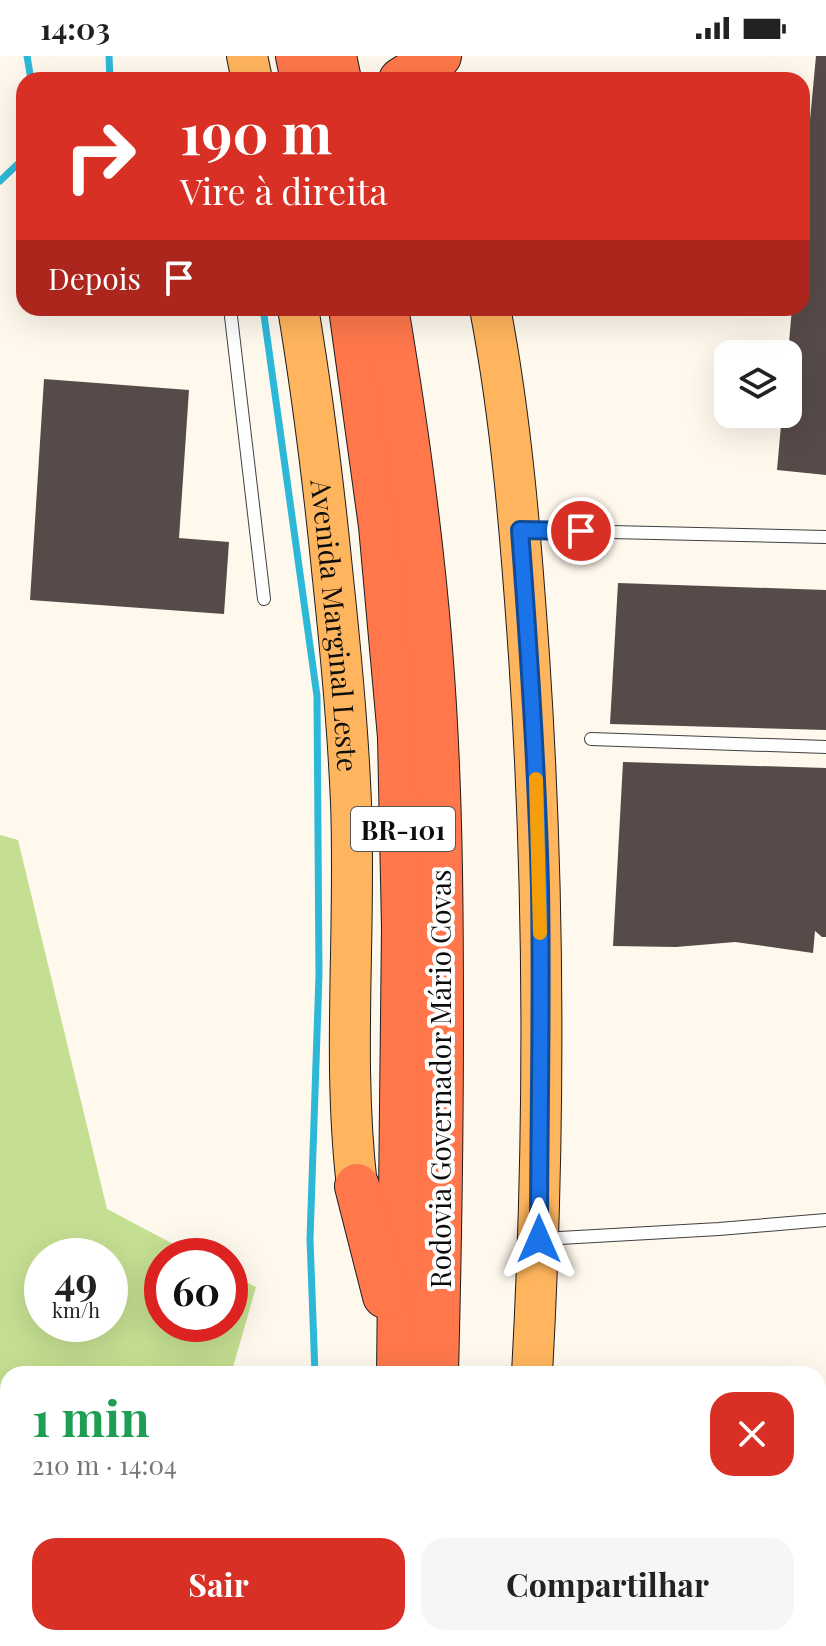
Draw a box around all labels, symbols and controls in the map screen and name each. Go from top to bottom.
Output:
text: 14:03 [40,8,110,48]
text: 190 m [180,94,332,169]
icon: right [48,104,152,208]
text: Vire à direita [180,166,387,214]
icon: arrive [157,256,201,300]
text: Depois [48,258,141,298]
map controls [714,340,802,428]
button: layers [714,340,802,428]
street label: Avenida Marginal Leste [304,476,368,773]
pin [547,497,615,565]
icon: arrive [559,509,603,553]
road number: BR-101 [351,807,455,851]
street label: Rodovia Governador Mário Covas [421,870,458,1288]
position arrow [497,1197,581,1281]
speed limit sign: 60 [144,1238,248,1342]
text: 49 [54,1253,98,1306]
text: km/h [52,1296,100,1323]
text: 1 min [32,1385,150,1449]
button: close [710,1392,794,1476]
text: 210 m · 14:04 [32,1447,177,1482]
button: Sair [32,1538,405,1630]
button: Compartilhar [421,1538,794,1630]

